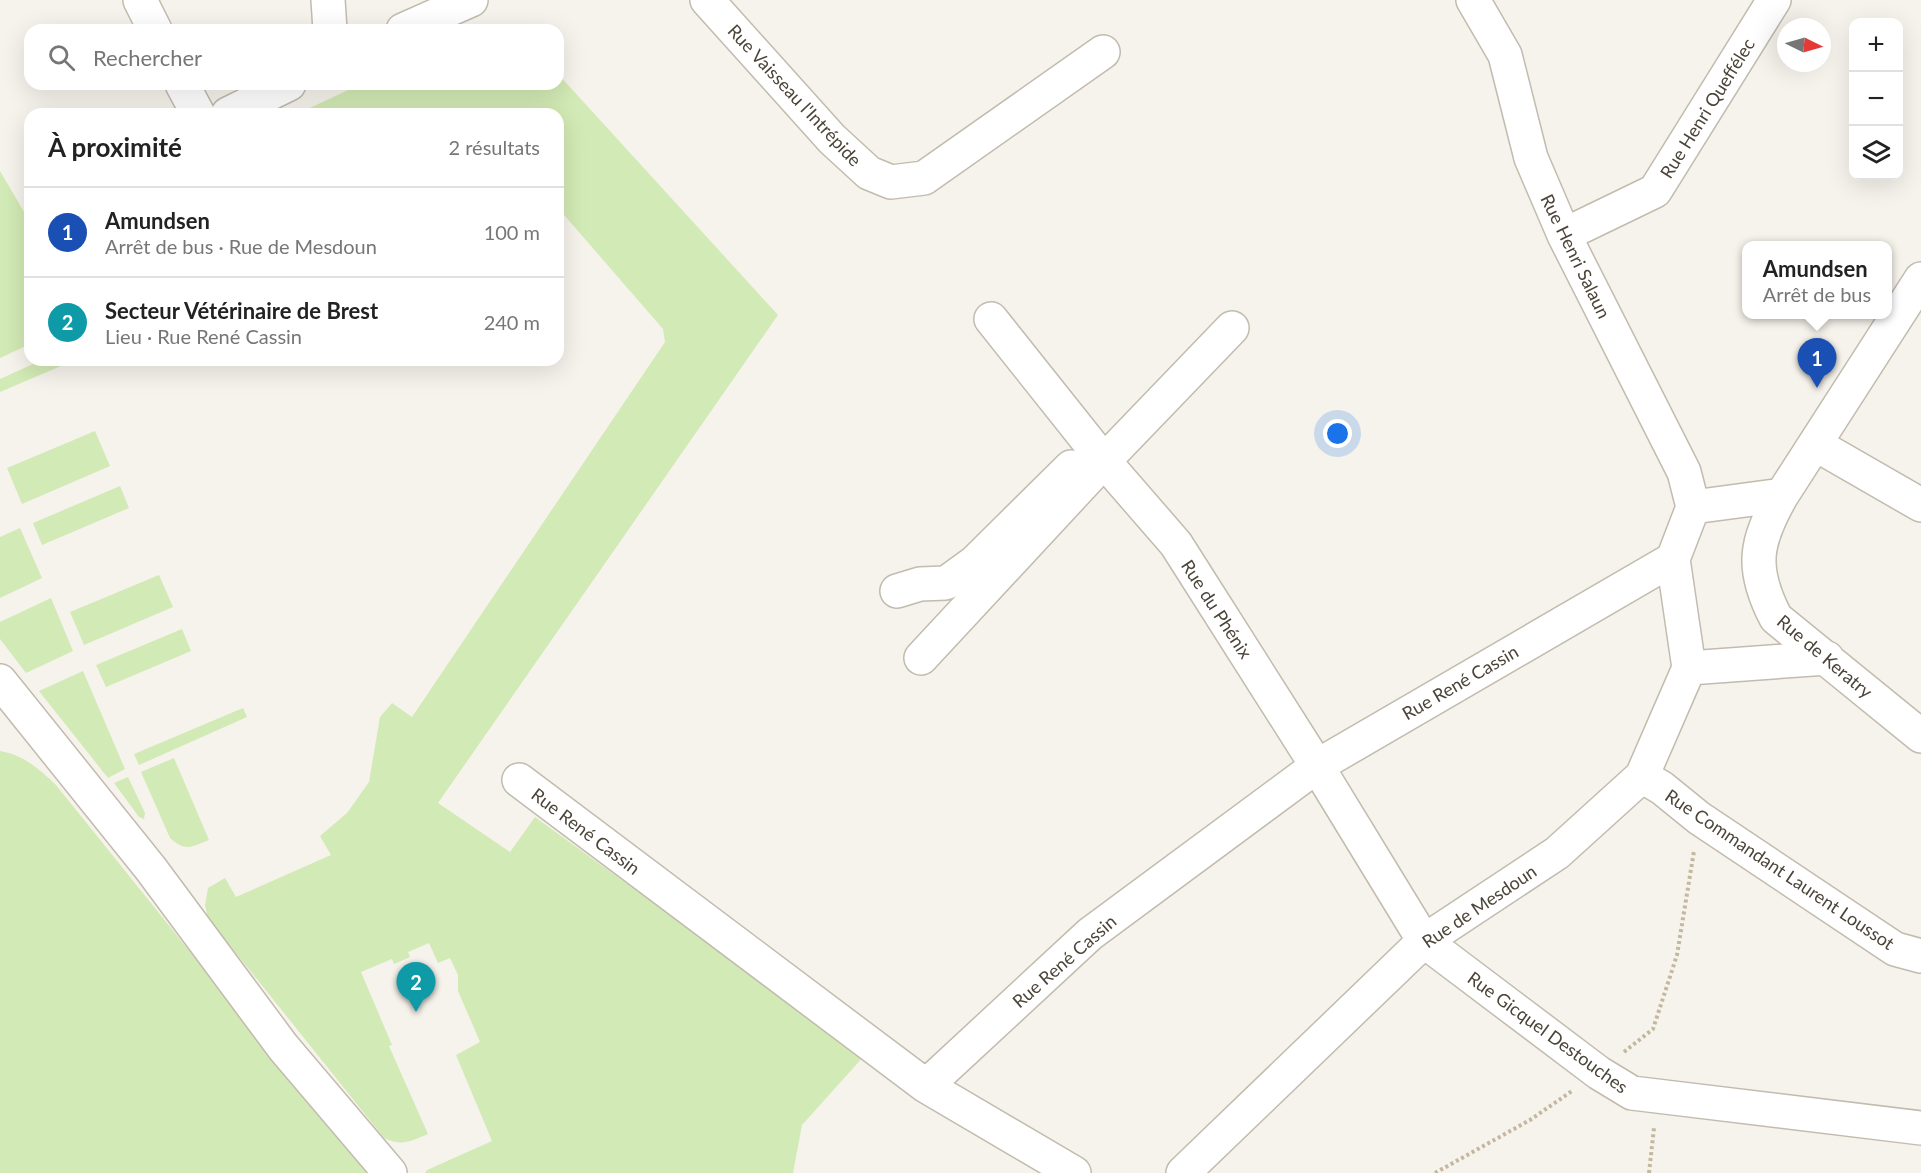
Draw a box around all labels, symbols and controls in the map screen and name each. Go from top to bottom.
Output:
north arrow [1777,18,1831,72]
map controls [1849,18,1903,180]
button: + [1849,18,1903,72]
street label: Rue Vaisseau l'Intrépide [723,19,867,171]
search box [24,24,564,90]
street label: Rue Henri Queffélec [1655,34,1759,182]
icon: search [45,41,78,74]
text: Rechercher [93,44,202,71]
button: − [1849,72,1903,126]
button: layers [1849,126,1903,180]
text: À proximité [48,131,182,163]
text: 2 résultats [449,135,540,159]
street label: Rue Henri Salaun [1536,190,1616,322]
text: Amundsen [105,207,210,234]
text: 1 [62,220,73,244]
text: 100 m [484,220,540,244]
text: Arrêt de bus · Rue de Mesdoun [105,234,377,258]
popup [1742,241,1892,319]
text: Amundsen [1763,255,1868,282]
text: Arrêt de bus [1763,282,1871,306]
text: Secteur Vétérinaire de Brest [105,297,378,324]
text: 2 [62,310,73,334]
text: 240 m [484,310,540,334]
text: Lieu · Rue René Cassin [105,324,302,348]
pin: 1 [1798,338,1836,388]
your location [1323,419,1352,448]
street label: Rue du Phénix [1177,555,1257,663]
street label: Rue de Keratry [1773,610,1878,703]
street label: Rue René Cassin [1398,640,1522,724]
street label: Rue René Cassin [527,783,645,879]
street label: Rue Commandant Laurent Loussot [1661,784,1899,954]
street label: Rue de Mesdoun [1418,860,1540,952]
street label: Rue René Cassin [1008,910,1120,1012]
pin: 2 [396,962,436,1012]
street label: Rue Gicquel Destouches [1464,966,1633,1098]

